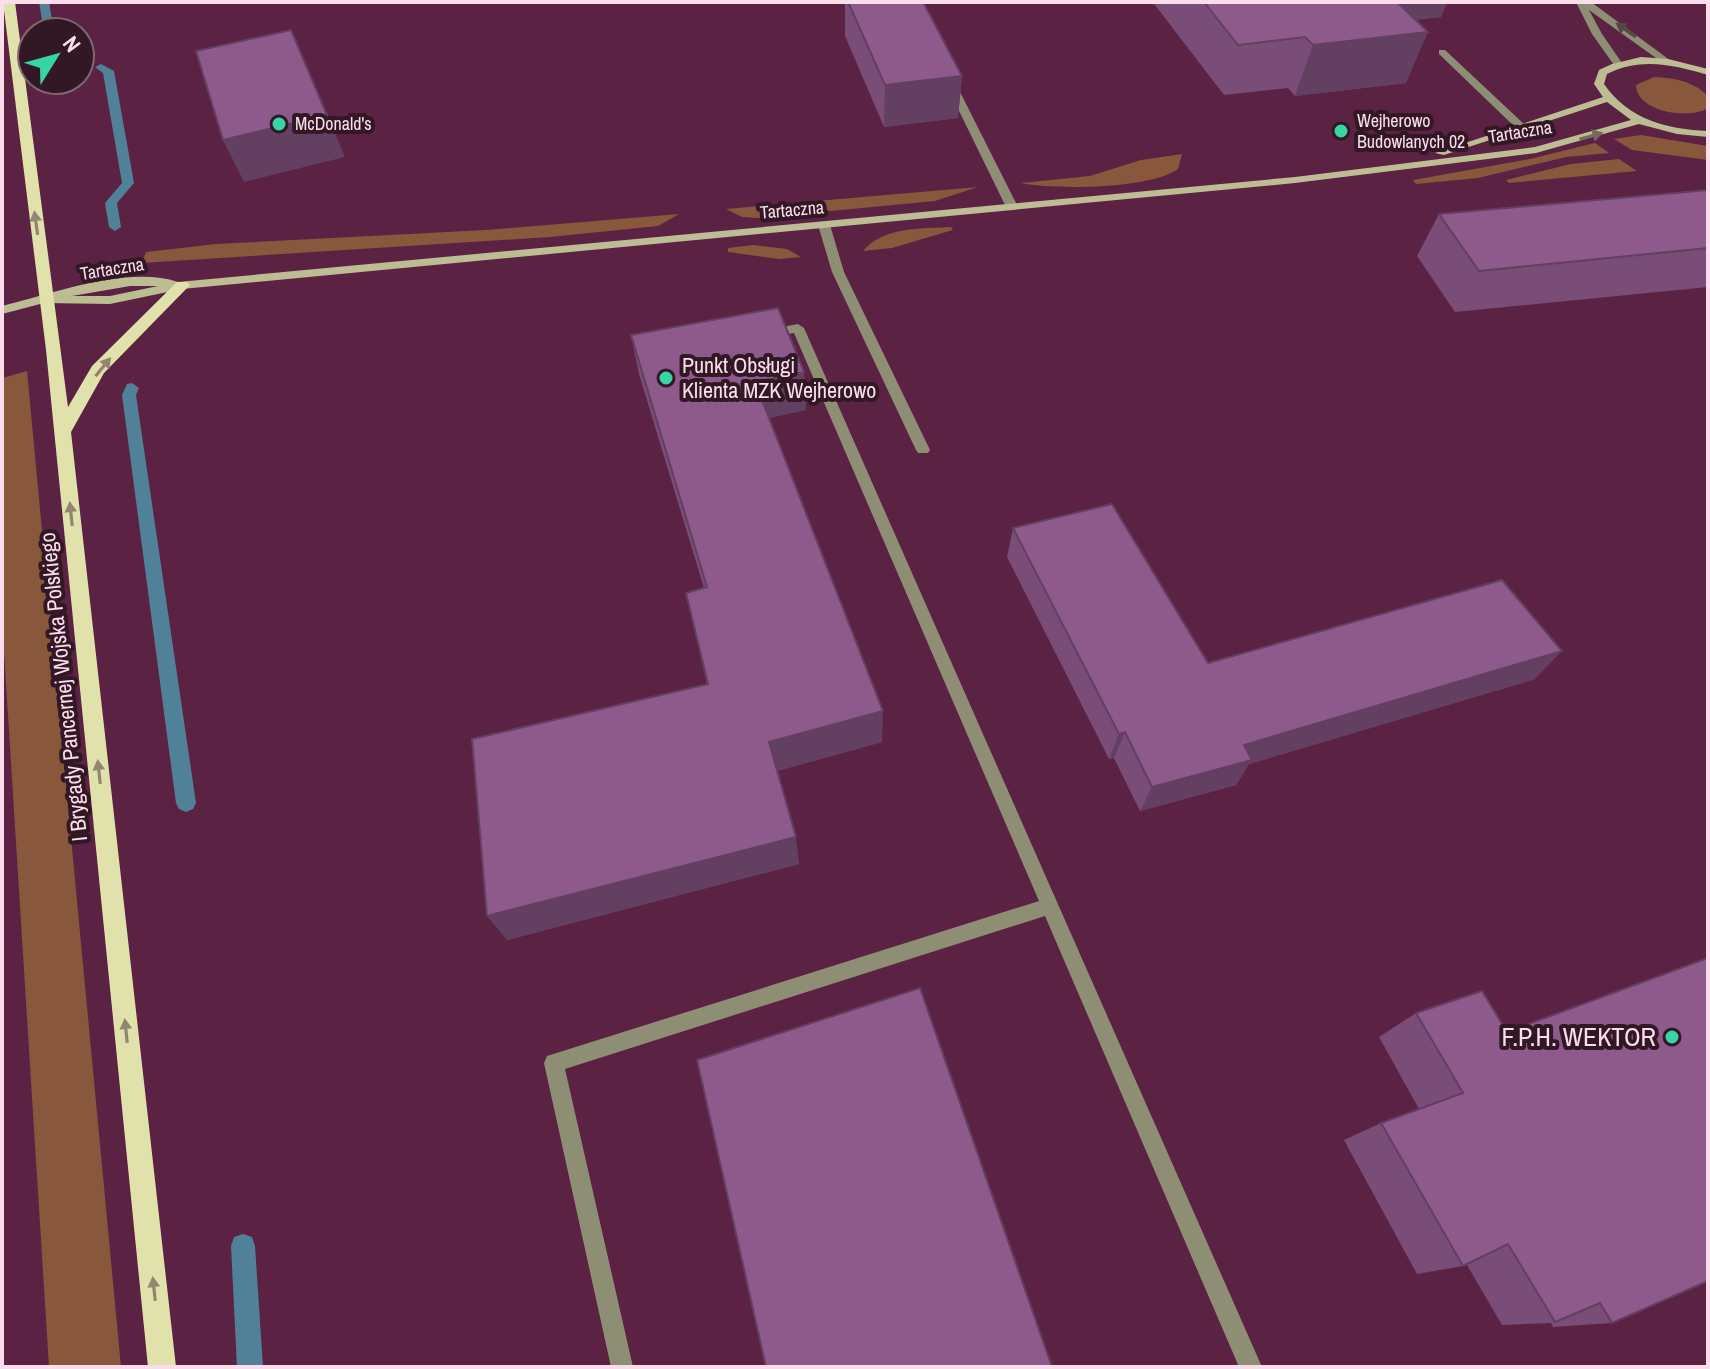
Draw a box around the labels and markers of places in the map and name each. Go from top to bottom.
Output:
place label: Wejherowo Budowlanych 02 [1357,108,1465,154]
place label: McDonald's [295,111,372,136]
marker: McDonald's [270,115,288,133]
marker: Wejherowo Budowlanych 02 [1332,122,1350,140]
place label: Punkt Obsługi Klienta MZK Wejherowo [682,350,876,405]
marker: Punkt Obsługi Klienta MZK Wejherowo [657,369,675,387]
place label: F.P.H. WEKTOR [1502,1019,1656,1054]
marker: F.P.H. WEKTOR [1663,1028,1681,1046]

